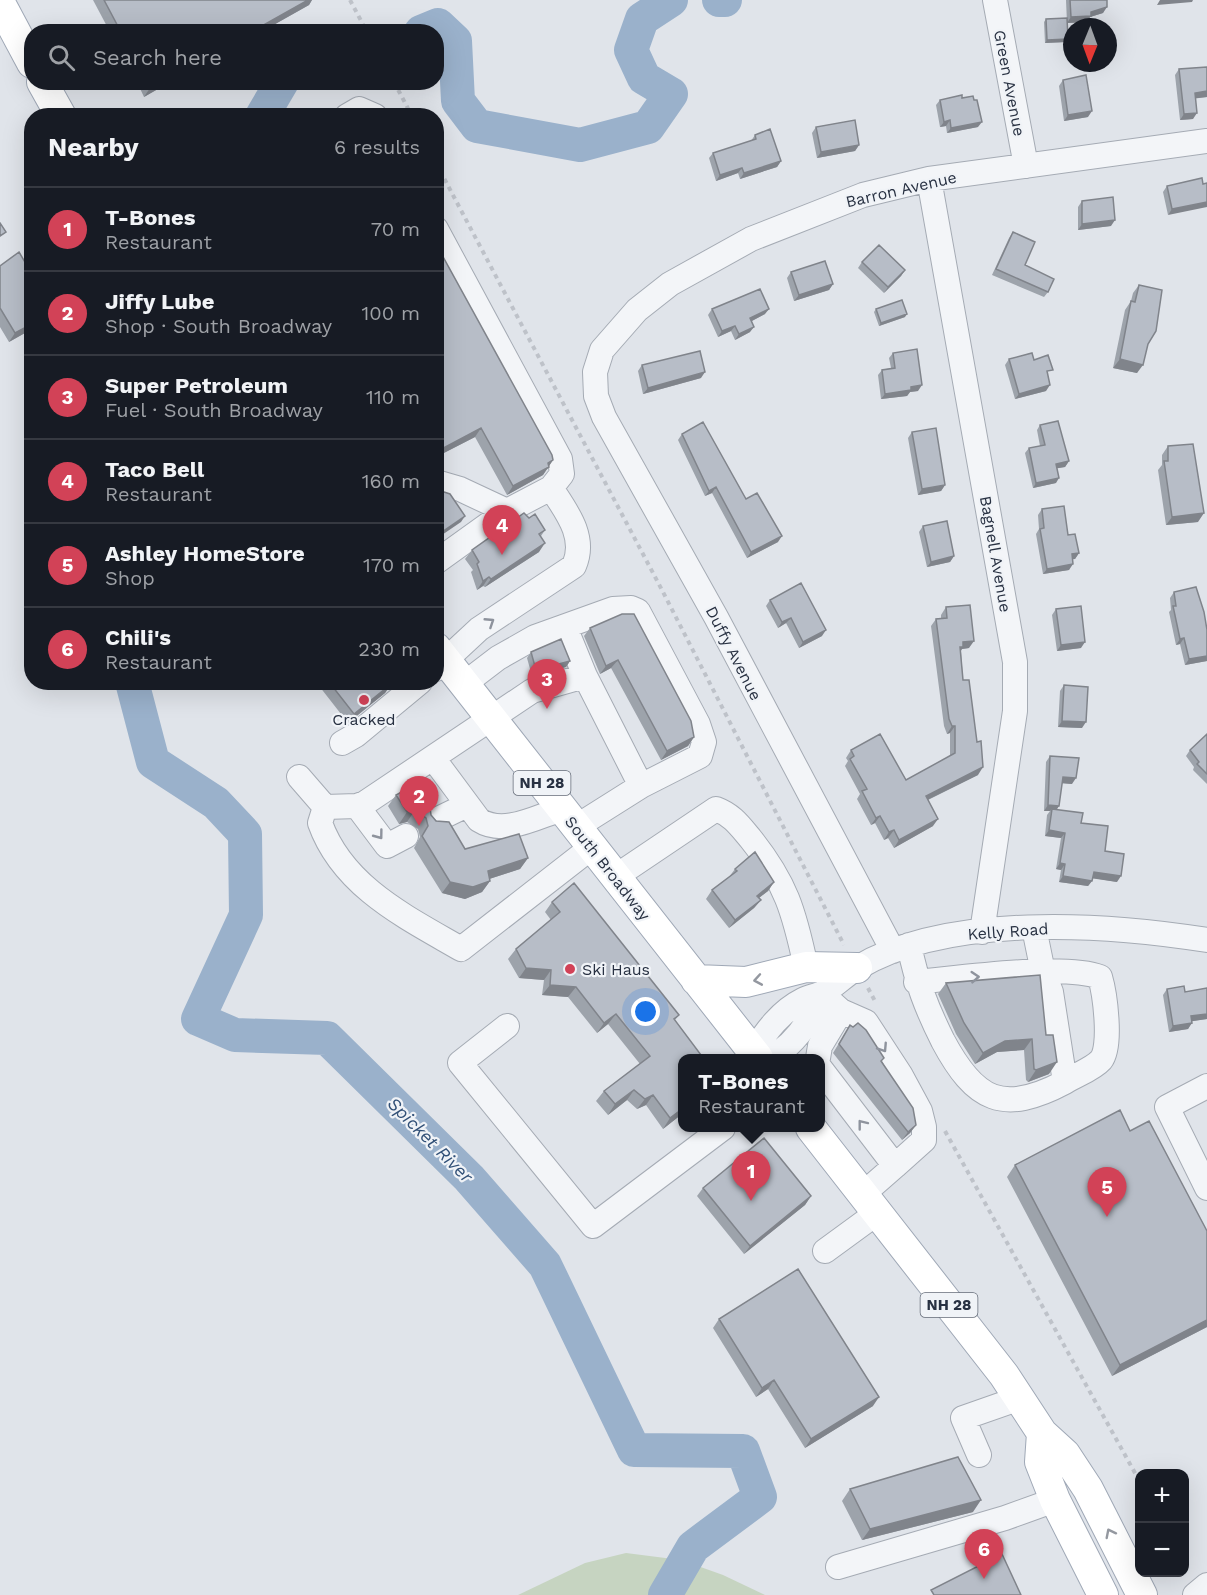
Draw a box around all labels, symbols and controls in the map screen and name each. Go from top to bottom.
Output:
north arrow [1063,18,1117,72]
search box [24,24,444,90]
street label: Green Avenue [990,28,1029,138]
icon: search [45,41,78,74]
text: Search here [93,45,222,70]
text: Nearby [48,132,139,162]
text: 6 results [334,135,420,159]
street label: Barron Avenue [844,167,958,211]
text: T-Bones [105,205,195,230]
text: 1 [63,217,72,241]
text: 70 m [371,217,420,241]
text: Restaurant [105,230,212,254]
text: Jiffy Lube [105,289,214,314]
text: 2 [62,301,73,325]
text: 100 m [361,301,420,325]
text: Shop · South Broadway [105,314,332,338]
text: Super Petroleum [105,373,288,398]
text: 3 [62,385,73,409]
text: 110 m [366,385,420,409]
text: Fuel · South Broadway [105,398,323,422]
text: Taco Bell [105,457,204,482]
text: 4 [61,469,74,493]
text: 160 m [362,469,420,493]
text: Restaurant [105,482,212,506]
street label: Bagnell Avenue [976,494,1015,614]
pin: 4 [482,506,522,555]
text: Ashley HomeStore [105,541,305,566]
text: 5 [62,553,73,577]
text: 170 m [363,553,420,577]
text: Shop [105,566,155,590]
street label: Duffy Avenue [702,603,765,704]
one-way arrow [483,618,494,629]
text: Chili's [105,625,171,650]
text: 6 [61,637,74,661]
text: 230 m [358,637,420,661]
text: Restaurant [105,650,212,674]
pin: 3 [528,660,566,709]
marker: Cracked [357,693,371,707]
place label: Cracked [332,710,396,729]
road number: NH 28 [514,771,570,795]
pin: 2 [400,776,438,826]
street label: South Broadway [561,812,655,925]
one-way arrow [371,828,382,839]
street label: Kelly Road [967,919,1049,944]
place label: Ski Haus [582,960,650,979]
marker: Ski Haus [563,962,577,976]
one-way arrow [970,971,979,984]
one-way arrow [754,973,763,985]
your location [631,997,660,1026]
one-way arrow [876,1041,887,1052]
popup [678,1054,825,1132]
text: T-Bones [698,1069,789,1094]
water label: Spicket River [383,1093,478,1187]
text: Restaurant [698,1094,805,1118]
one-way arrow [859,1119,870,1130]
pin: 1 [732,1152,771,1201]
pin: 5 [1088,1168,1126,1217]
road number: NH 28 [920,1293,978,1317]
map controls [1135,1469,1189,1577]
button: + [1135,1469,1189,1523]
button: − [1135,1523,1189,1577]
one-way arrow [1106,1528,1118,1539]
pin: 6 [964,1530,1004,1579]

